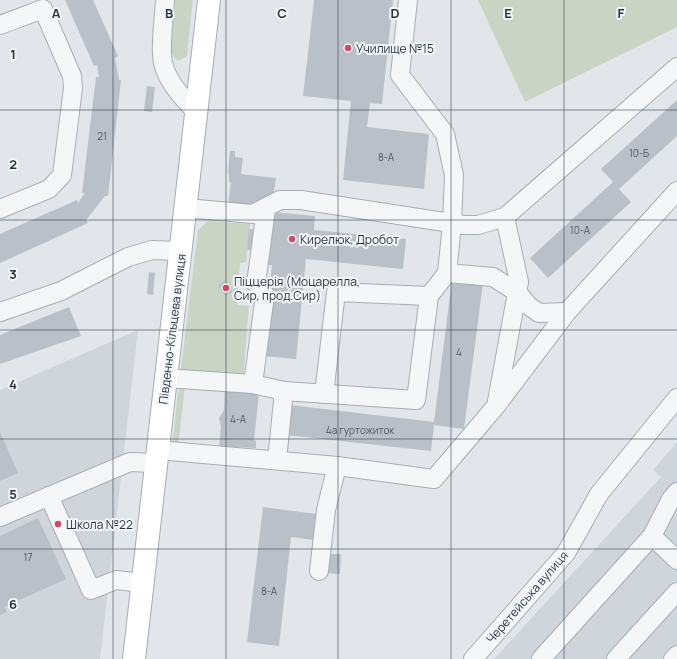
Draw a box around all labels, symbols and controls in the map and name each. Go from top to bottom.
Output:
text: A [52,4,61,22]
text: B [165,4,173,22]
text: C [277,4,287,22]
text: D [390,4,400,22]
text: E [504,4,512,22]
text: F [618,4,625,22]
place label: Училище №15 [356,40,434,57]
marker: Училище №15 [343,43,353,53]
text: 1 [10,45,16,63]
house number: 21 [97,129,107,143]
house number: 10-Б [629,146,649,160]
house number: 8-А [378,150,395,164]
text: 2 [9,155,17,173]
house number: 10-А [570,223,591,237]
place label: Кирелюк, Дробот [300,231,399,248]
marker: Кирелюк, Дробот [287,234,297,244]
street label: Південно-Кільцева вулиця [154,253,190,405]
text: 3 [9,265,17,283]
place label: Піццерія (Моцарелла, Сир, прод.Сир) [234,273,360,304]
marker: Піццерія (Моцарелла, Сир, прод.Сир) [221,283,231,293]
house number: 4 [456,345,462,359]
text: 4 [9,375,17,393]
house number: 4-А [230,412,247,426]
house number: 4а гуртожиток [326,423,395,437]
text: 5 [9,485,17,503]
place label: Школа №22 [66,516,133,533]
marker: Школа №22 [53,519,63,529]
street label: Черетейська вулиця [482,547,572,647]
house number: 17 [24,550,32,564]
house number: 8-А [261,584,278,598]
text: 6 [9,595,17,613]

